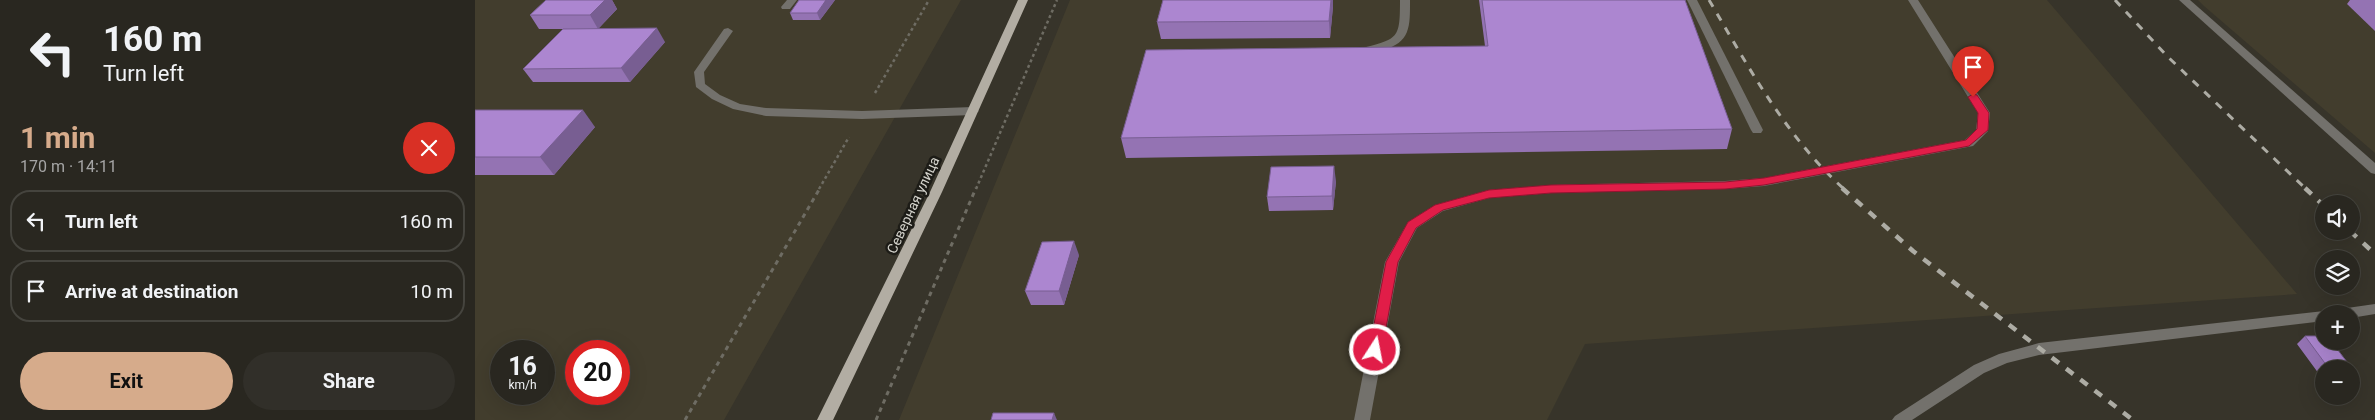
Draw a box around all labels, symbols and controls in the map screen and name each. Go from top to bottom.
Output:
text: 160 m [103,19,202,60]
icon: left [20,20,85,85]
pin [1952,46,1994,97]
icon: arrive [1959,53,1987,81]
text: Turn left [103,61,184,86]
text: 1 min [20,120,95,155]
button: close [403,122,455,174]
street label: Северная улица [884,154,942,256]
text: 170 m · 14:11 [20,157,117,176]
map controls [2315,195,2360,405]
button: sound [2315,195,2360,240]
icon: left [22,207,50,235]
text: Turn left [65,210,138,233]
text: 160 m [400,210,453,233]
button: layers [2315,250,2360,295]
icon: arrive [22,277,50,305]
text: Arrive at destination [65,280,238,303]
text: 10 m [410,280,453,303]
button: + [2315,305,2360,350]
position arrow [1348,323,1400,375]
speed limit sign: 20 [565,340,630,405]
button: Exit [20,352,233,410]
button: Share [243,352,455,410]
text: 16 [508,352,537,381]
button: − [2315,360,2360,405]
text: km/h [508,378,537,392]

